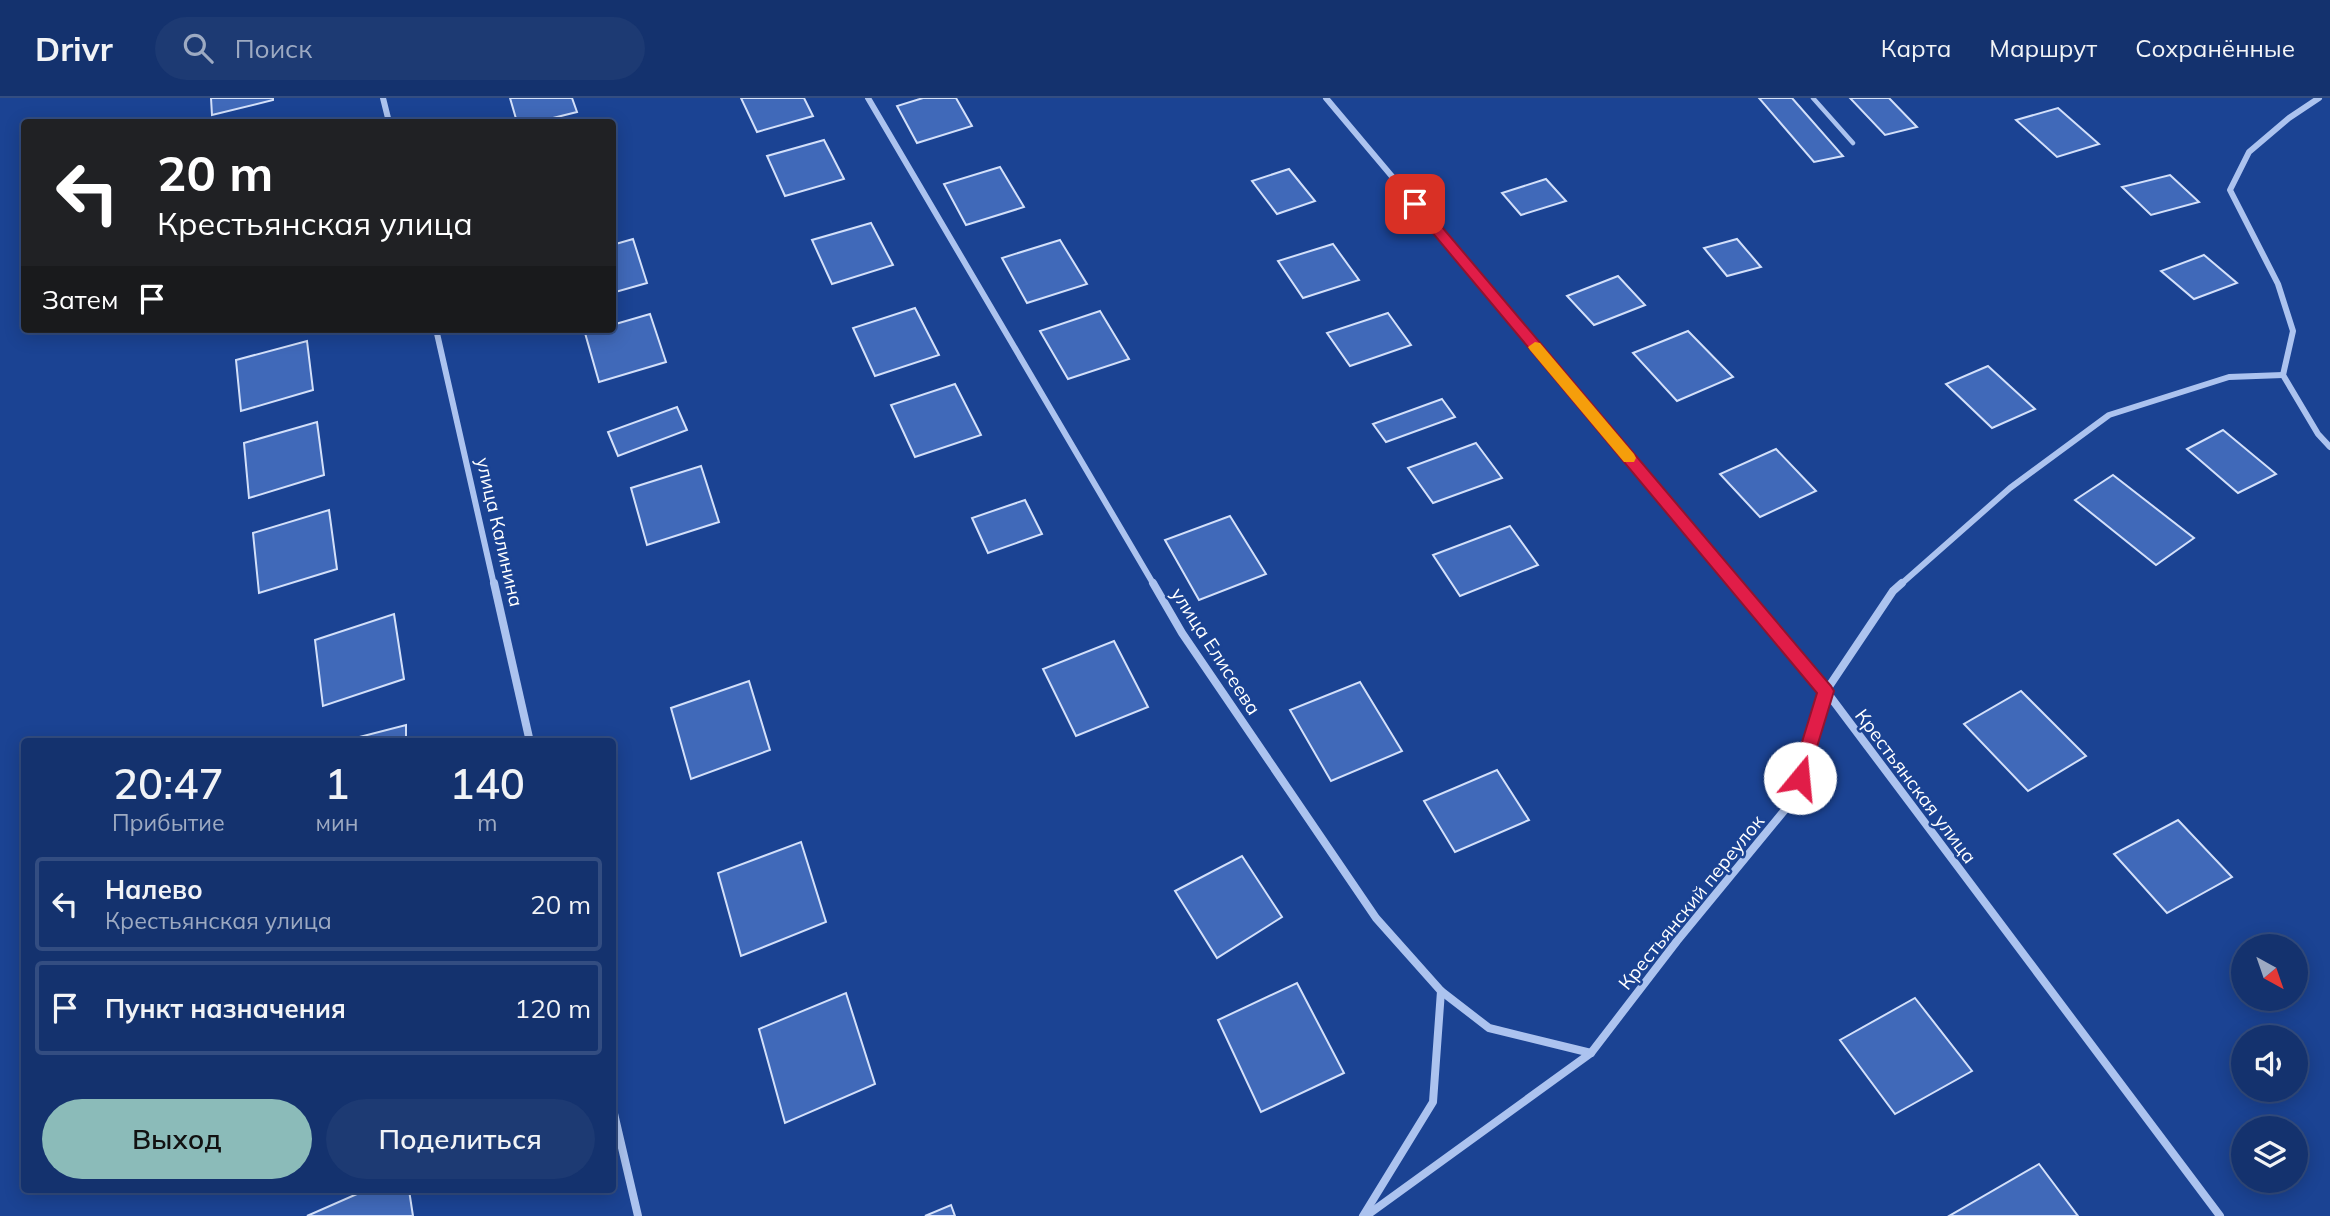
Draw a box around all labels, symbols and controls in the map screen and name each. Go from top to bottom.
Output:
search box [155,17,645,80]
text: Drivr [35,28,113,69]
icon: search [179,29,217,67]
text: Поиск [235,32,312,65]
text: Карта [1881,33,1951,63]
text: Маршрут [1989,33,2097,63]
text: Сохранённые [2135,33,2295,63]
text: 20 m [157,142,273,203]
icon: left [42,147,133,238]
pin [1385,174,1445,234]
icon: arrive [1396,185,1434,223]
text: Крестьянская улица [157,203,473,243]
icon: arrive [133,280,171,318]
text: Затем [42,283,119,316]
street label: улица Калинина [471,455,529,609]
street label: улица Елисеева [1166,583,1266,719]
street label: Крестьянская улица [1850,704,1982,868]
position arrow [1763,741,1837,815]
text: 20:47 [113,757,224,810]
text: 1 [324,757,350,810]
text: 140 [449,757,525,810]
text: Прибытие [112,808,225,837]
text: мин [316,808,359,837]
text: m [477,808,497,837]
street label: Крестьянский переулок [1613,809,1770,994]
text: Налево [105,873,203,906]
icon: left [46,885,84,923]
text: 20 m [530,888,591,921]
text: Крестьянская улица [105,906,332,935]
north arrow [2231,934,2308,1012]
map controls [2231,934,2308,1193]
icon: arrive [46,989,84,1027]
text: Пункт назначения [105,992,346,1025]
text: 120 m [515,992,591,1025]
button: sound [2231,1025,2308,1102]
button: Выход [42,1099,312,1179]
button: Поделиться [326,1099,595,1179]
button: layers [2231,1116,2308,1193]

